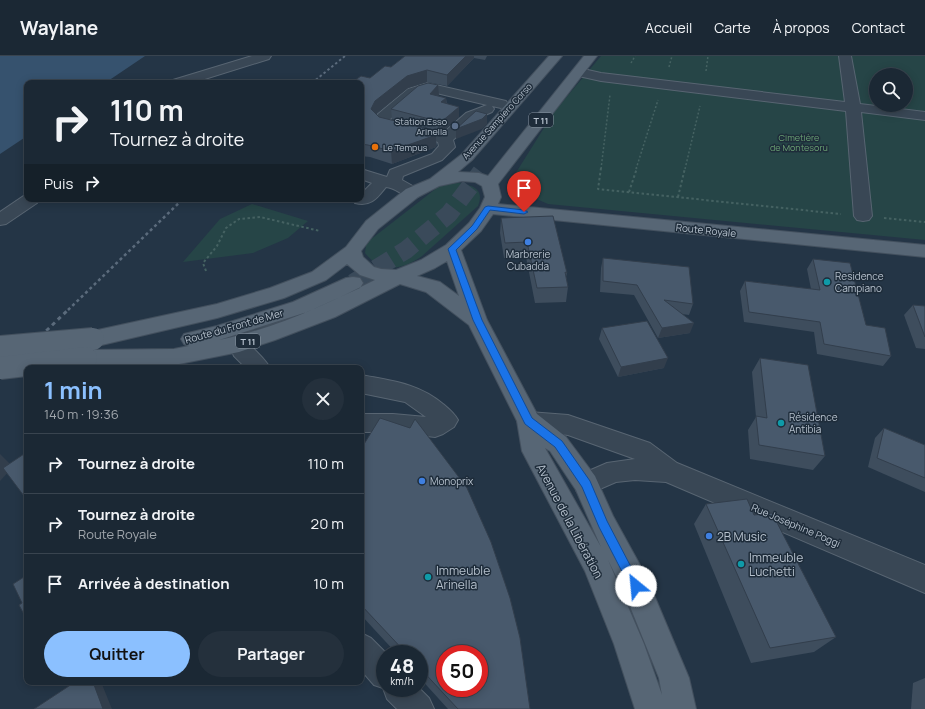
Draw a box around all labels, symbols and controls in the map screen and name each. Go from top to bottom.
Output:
text: Waylane [20,15,98,41]
text: Accueil [645,18,692,37]
text: Carte [714,18,751,37]
text: À propos [773,18,830,37]
text: Contact [852,18,905,37]
map controls [869,68,913,112]
button: search [869,68,913,112]
street label: Avenue Sampiero Corso [459,80,535,162]
text: 110 m [110,91,184,129]
icon: right [44,96,96,148]
road number: T 11 [529,113,553,127]
place label: Station Esso Arinella [395,115,447,138]
marker: Station Esso Arinella [450,121,460,131]
text: Tournez à droite [110,127,244,151]
park label: Cimetière de Montesoru [770,131,828,154]
place label: Le Tempus [383,141,428,154]
marker: Le Tempus [370,142,380,152]
pin [507,171,541,212]
icon: right [81,172,103,194]
text: Puis [44,173,73,194]
icon: arrive [513,177,535,199]
street label: Route Royale [675,220,737,240]
marker: Marbrerie Cubadda [523,237,533,247]
place label: Marbrerie Cubadda [506,247,550,273]
place label: Residence Campiano [835,269,884,295]
marker: Residence Campiano [822,277,832,287]
street label: Route du Front de Mer [183,305,285,347]
road number: T 11 [236,334,260,348]
text: 1 min [44,373,103,406]
button: close [302,378,344,420]
text: 140 m · 19:36 [44,405,119,423]
place label: Résidence Antibia [789,410,838,436]
marker: Résidence Antibia [776,418,786,428]
icon: right [44,453,66,475]
text: Tournez à droite [78,453,195,474]
text: 110 m [307,453,344,474]
street label: Avenue de la Libération [533,461,607,581]
place label: Monoprix [430,474,474,488]
marker: Monoprix [417,476,427,486]
street label: Rue Joséphine Poggi [749,500,843,550]
text: Tournez à droite [78,504,195,525]
icon: right [44,513,66,535]
text: 20 m [311,513,344,534]
text: Route Royale [78,525,157,543]
place label: 2B Music [717,528,767,545]
marker: 2B Music [704,531,714,541]
place label: Immeuble Luchetti [749,549,803,580]
marker: Immeuble Luchetti [736,559,746,569]
place label: Immeuble Arinella [436,562,490,593]
position arrow [615,565,657,607]
marker: Immeuble Arinella [423,572,433,582]
icon: arrive [44,573,66,595]
text: Arrivée à destination [78,573,230,594]
text: 10 m [313,573,344,594]
button: Quitter [44,631,190,677]
button: Partager [198,631,344,677]
speed limit sign: 50 [436,645,488,697]
text: 48 [390,652,414,679]
text: km/h [390,674,414,688]

